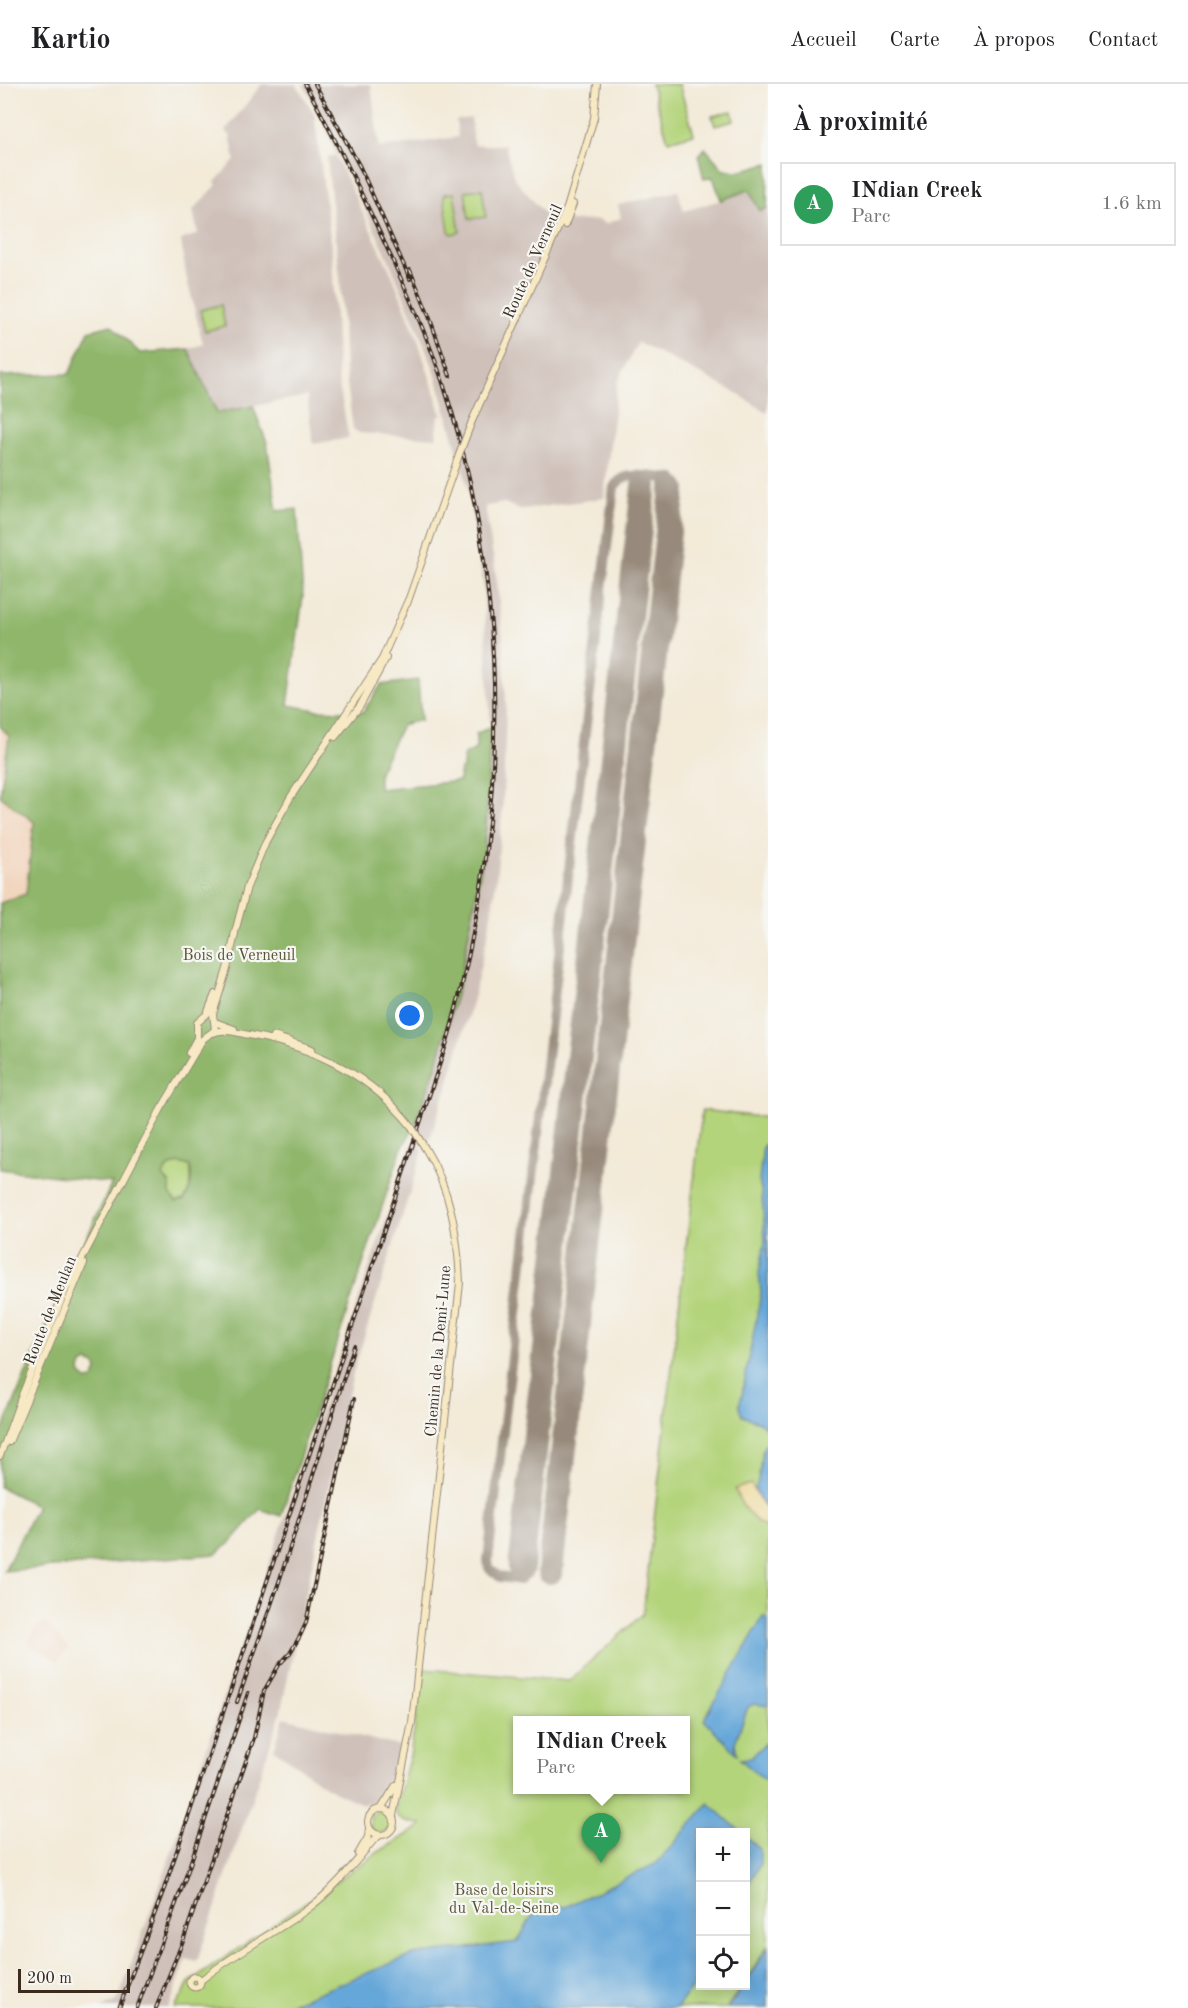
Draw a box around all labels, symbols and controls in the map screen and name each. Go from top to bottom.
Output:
text: Kartio [30,27,111,55]
text: Accueil [790,30,857,51]
text: Carte [890,30,940,51]
text: À propos [973,30,1055,51]
text: Contact [1088,30,1158,51]
text: À proximité [792,110,928,136]
text: INdian Creek [851,180,983,202]
text: A [806,194,821,214]
text: 1.6 km [1101,194,1162,214]
street label: Route de Verneuil [501,202,566,321]
text: Parc [851,207,891,227]
park label: Bois de Verneuil [183,948,295,964]
your location [395,1001,424,1030]
street label: Route de Meulan [22,1254,80,1367]
street label: Chemin de la Demi-Lune [424,1265,454,1437]
popup [513,1716,690,1794]
text: INdian Creek [536,1731,667,1753]
text: Parc [536,1758,575,1778]
pin: A [582,1814,620,1863]
map controls [696,1828,750,1990]
button: + [696,1828,750,1882]
button: − [696,1882,750,1936]
park label: Base de loisirs du Val-de-Seine [449,1883,559,1917]
button: locate [696,1936,750,1990]
scale bar [18,1966,130,1994]
text: 200 m [27,1971,72,1987]

